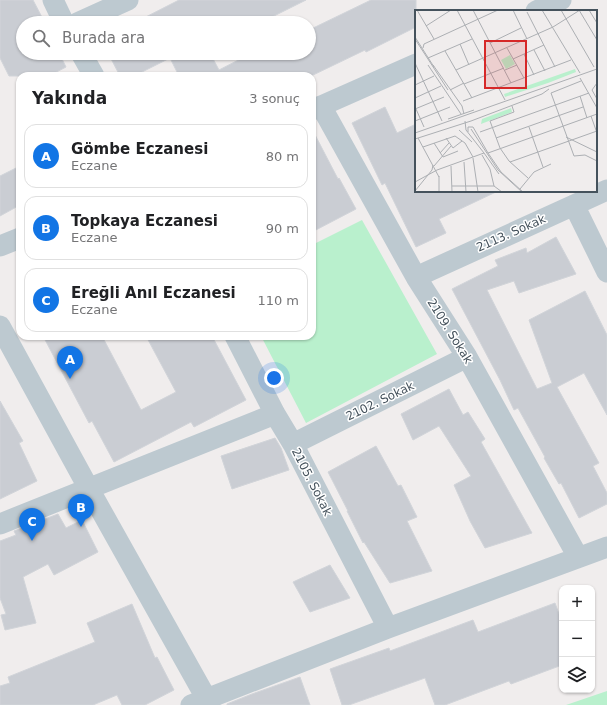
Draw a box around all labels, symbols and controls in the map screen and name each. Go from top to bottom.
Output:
inset map [415,10,597,192]
search box [16,16,316,60]
icon: search [30,27,52,49]
text: Burada ara [62,29,145,47]
text: Yakında [32,88,107,108]
text: 3 sonuç [249,91,300,106]
text: Gömbe Eczanesi [71,140,208,158]
text: A [41,149,51,164]
text: 80 m [266,149,299,164]
text: Eczane [71,158,117,173]
text: Topkaya Eczanesi [71,212,218,230]
street label: 2113. Sokak [474,212,548,254]
text: B [41,221,51,236]
text: 90 m [266,221,299,236]
text: Eczane [71,230,117,245]
text: Ereğli Anıl Eczanesi [71,284,236,302]
text: C [41,293,51,308]
text: 110 m [257,293,299,308]
street label: 2109. Sokak [424,296,476,366]
text: Eczane [71,302,117,317]
pin: A [57,346,83,379]
your location [264,368,284,388]
street label: 2102. Sokak [344,378,416,424]
street label: 2105. Sokak [289,446,335,518]
pin: B [68,494,94,527]
pin: C [19,508,45,541]
map controls [559,585,595,693]
button: + [559,585,595,621]
button: − [559,621,595,657]
button: layers [559,657,595,693]

